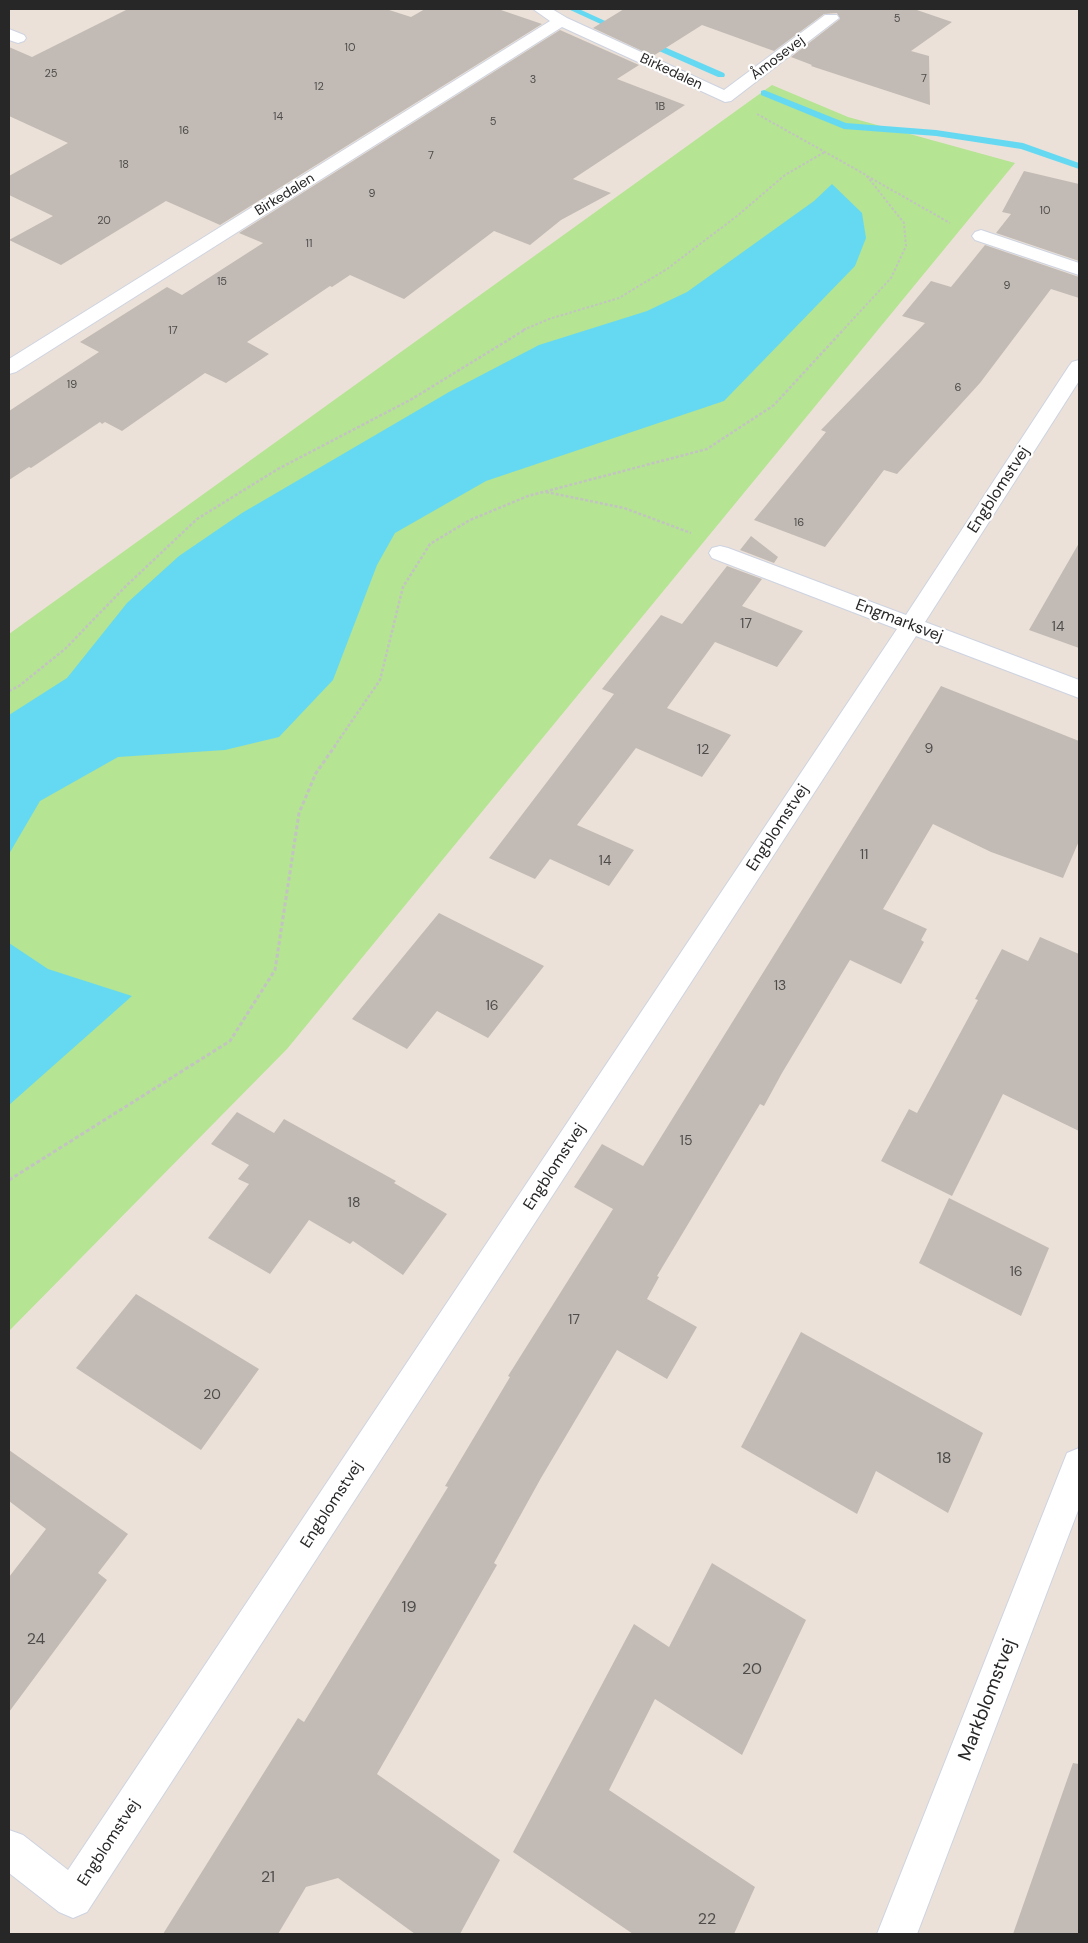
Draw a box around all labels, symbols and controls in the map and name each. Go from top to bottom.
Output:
house number: 5 [894,12,900,26]
street label: Åmosevej [748,32,808,84]
house number: 10 [345,41,355,55]
street label: Birkedalen [637,50,705,94]
house number: 25 [44,67,58,81]
house number: 7 [921,72,927,86]
house number: 3 [530,73,536,87]
house number: 12 [314,80,324,94]
house number: 1B [655,100,665,114]
house number: 14 [273,110,283,124]
house number: 5 [490,115,496,129]
house number: 16 [179,124,189,138]
house number: 7 [428,149,434,163]
house number: 18 [119,158,129,172]
street label: Birkedalen [252,170,318,220]
house number: 9 [369,187,375,201]
house number: 10 [1040,204,1050,218]
house number: 20 [97,214,111,228]
house number: 11 [306,237,312,251]
house number: 15 [217,275,227,289]
house number: 9 [1004,279,1010,293]
house number: 17 [168,324,178,338]
house number: 19 [67,378,77,392]
house number: 6 [955,381,961,395]
street label: Engblomstvej [964,443,1034,537]
house number: 16 [794,516,804,530]
street label: Engmarksvej [853,596,945,646]
house number: 17 [740,616,752,632]
house number: 14 [1052,619,1064,635]
house number: 9 [925,741,933,757]
house number: 12 [697,742,709,758]
street label: Engblomstvej [743,781,813,875]
house number: 11 [860,847,868,863]
house number: 14 [599,853,611,869]
house number: 13 [774,978,786,994]
house number: 16 [485,998,499,1014]
street label: Engblomstvej [520,1120,590,1214]
house number: 15 [680,1133,692,1149]
house number: 18 [348,1195,360,1211]
house number: 16 [1009,1264,1023,1280]
house number: 17 [568,1312,580,1328]
house number: 20 [203,1387,221,1403]
house number: 18 [937,1449,951,1469]
street label: Engblomstvej [297,1458,367,1552]
house number: 19 [401,1598,417,1618]
house number: 24 [27,1630,45,1650]
street label: Markblomstvej [954,1636,1022,1764]
house number: 20 [742,1660,762,1680]
street label: Engblomstvej [74,1796,144,1890]
house number: 21 [261,1868,275,1888]
house number: 22 [698,1910,716,1930]

